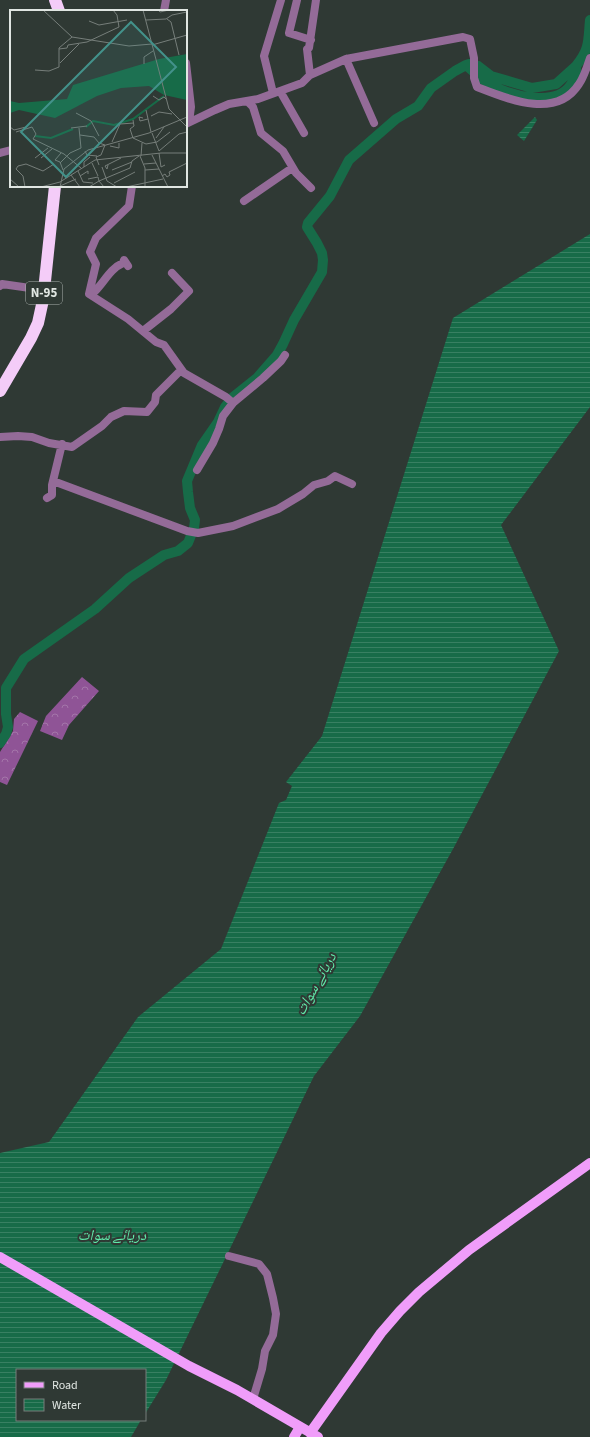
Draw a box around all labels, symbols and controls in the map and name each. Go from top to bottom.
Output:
inset map [10,10,187,187]
road number: N-95 [26,282,62,304]
water label: دریائے سوات [290,948,342,1019]
water label: دریائے سوات [78,1225,147,1246]
legend [16,1369,146,1421]
text: Road [52,1377,78,1394]
text: Water [52,1397,82,1414]

